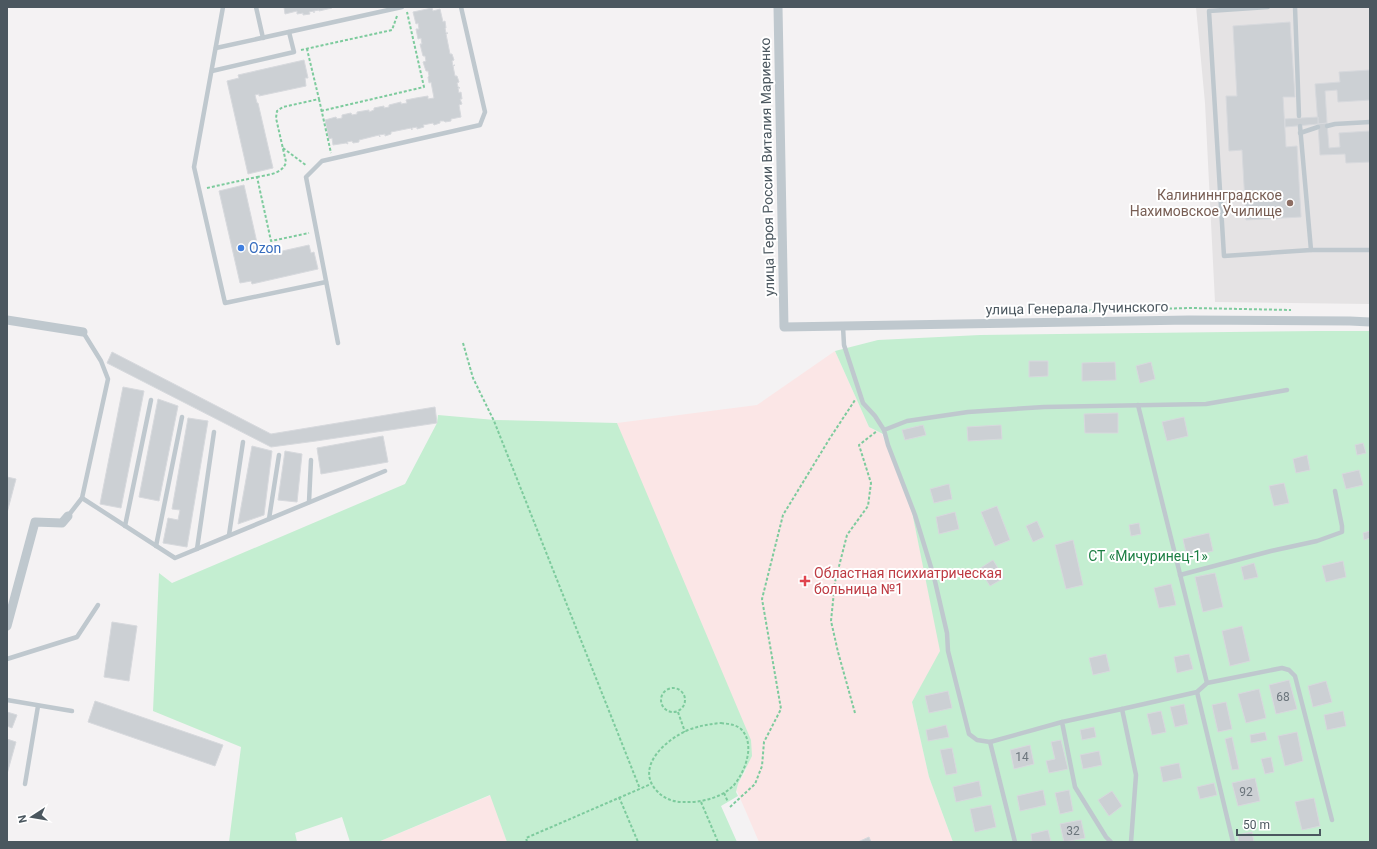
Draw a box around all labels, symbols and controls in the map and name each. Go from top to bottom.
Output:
street label: улица Героя России Виталия Мариенко [757,37,777,297]
place label: Калининнградское Нахимовское Училище [1130,187,1282,219]
marker: Калининнградское Нахимовское Училище [1285,198,1295,208]
place label: Ozon [249,240,281,256]
marker: Ozon [236,243,246,253]
street label: улица Генерала Лучинского [985,298,1169,318]
park label: СТ «Мичуринец-1» [1088,548,1208,564]
place label: Областная психиатрическая больница №1 [814,565,1002,597]
marker: Областная психиатрическая больница №1 [799,575,811,587]
house number: 68 [1276,690,1290,704]
house number: 14 [1015,750,1029,764]
house number: 92 [1239,785,1253,799]
north arrow [12,797,52,837]
scale bar [1237,811,1320,837]
text: N [15,814,30,824]
text: 50 m [1243,818,1270,832]
house number: 32 [1066,824,1080,838]

